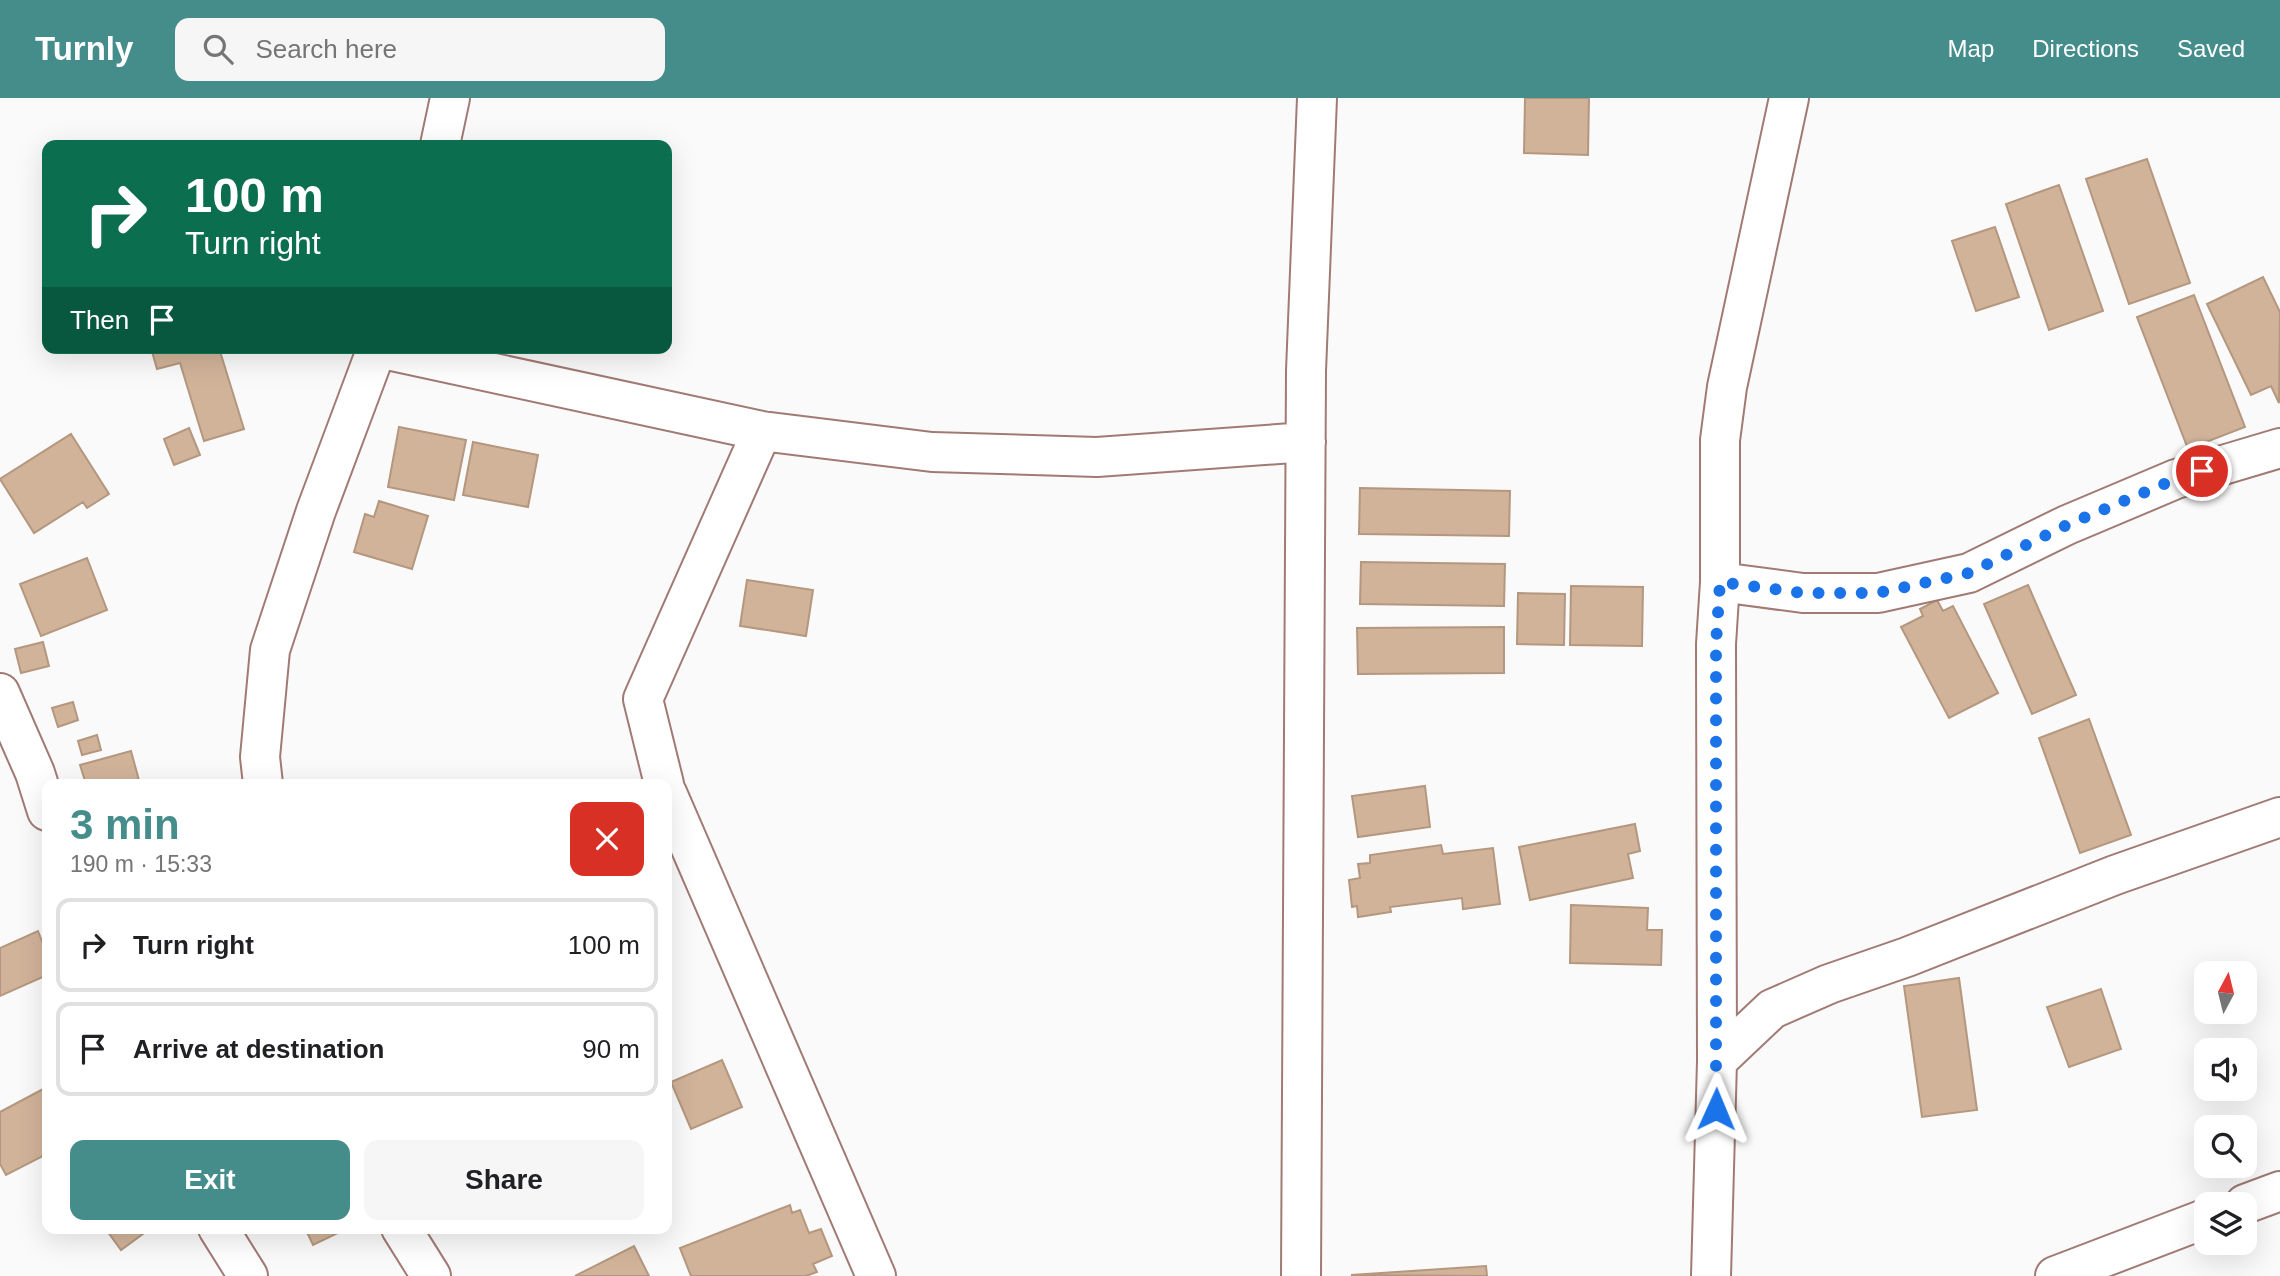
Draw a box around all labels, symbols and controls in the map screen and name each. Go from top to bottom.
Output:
search box [175,18,665,81]
text: Turnly [35,30,133,67]
icon: search [199,30,237,68]
text: Search here [255,34,397,64]
text: Map [1948,35,1994,62]
text: Directions [2032,35,2139,62]
text: Saved [2177,35,2245,62]
icon: right [70,168,161,259]
text: 100 m [185,168,324,222]
text: Turn right [185,225,321,261]
icon: arrive [143,301,181,339]
text: Then [70,305,129,335]
pin [2172,441,2232,501]
icon: arrive [2183,452,2221,490]
text: 3 min [70,801,180,848]
button: close [570,802,644,876]
text: 190 m · 15:33 [70,851,212,877]
icon: right [74,926,112,964]
text: Turn right [133,930,254,960]
text: 100 m [568,930,640,960]
north arrow [2194,961,2258,1024]
map controls [2194,961,2257,1255]
icon: arrive [74,1030,112,1068]
text: Arrive at destination [133,1034,384,1064]
text: 90 m [582,1034,640,1064]
button: sound [2194,1038,2257,1101]
position arrow [1679,1072,1753,1146]
button: search [2194,1115,2257,1178]
button: Exit [70,1140,350,1220]
button: Share [364,1140,644,1220]
button: layers [2194,1192,2257,1255]

